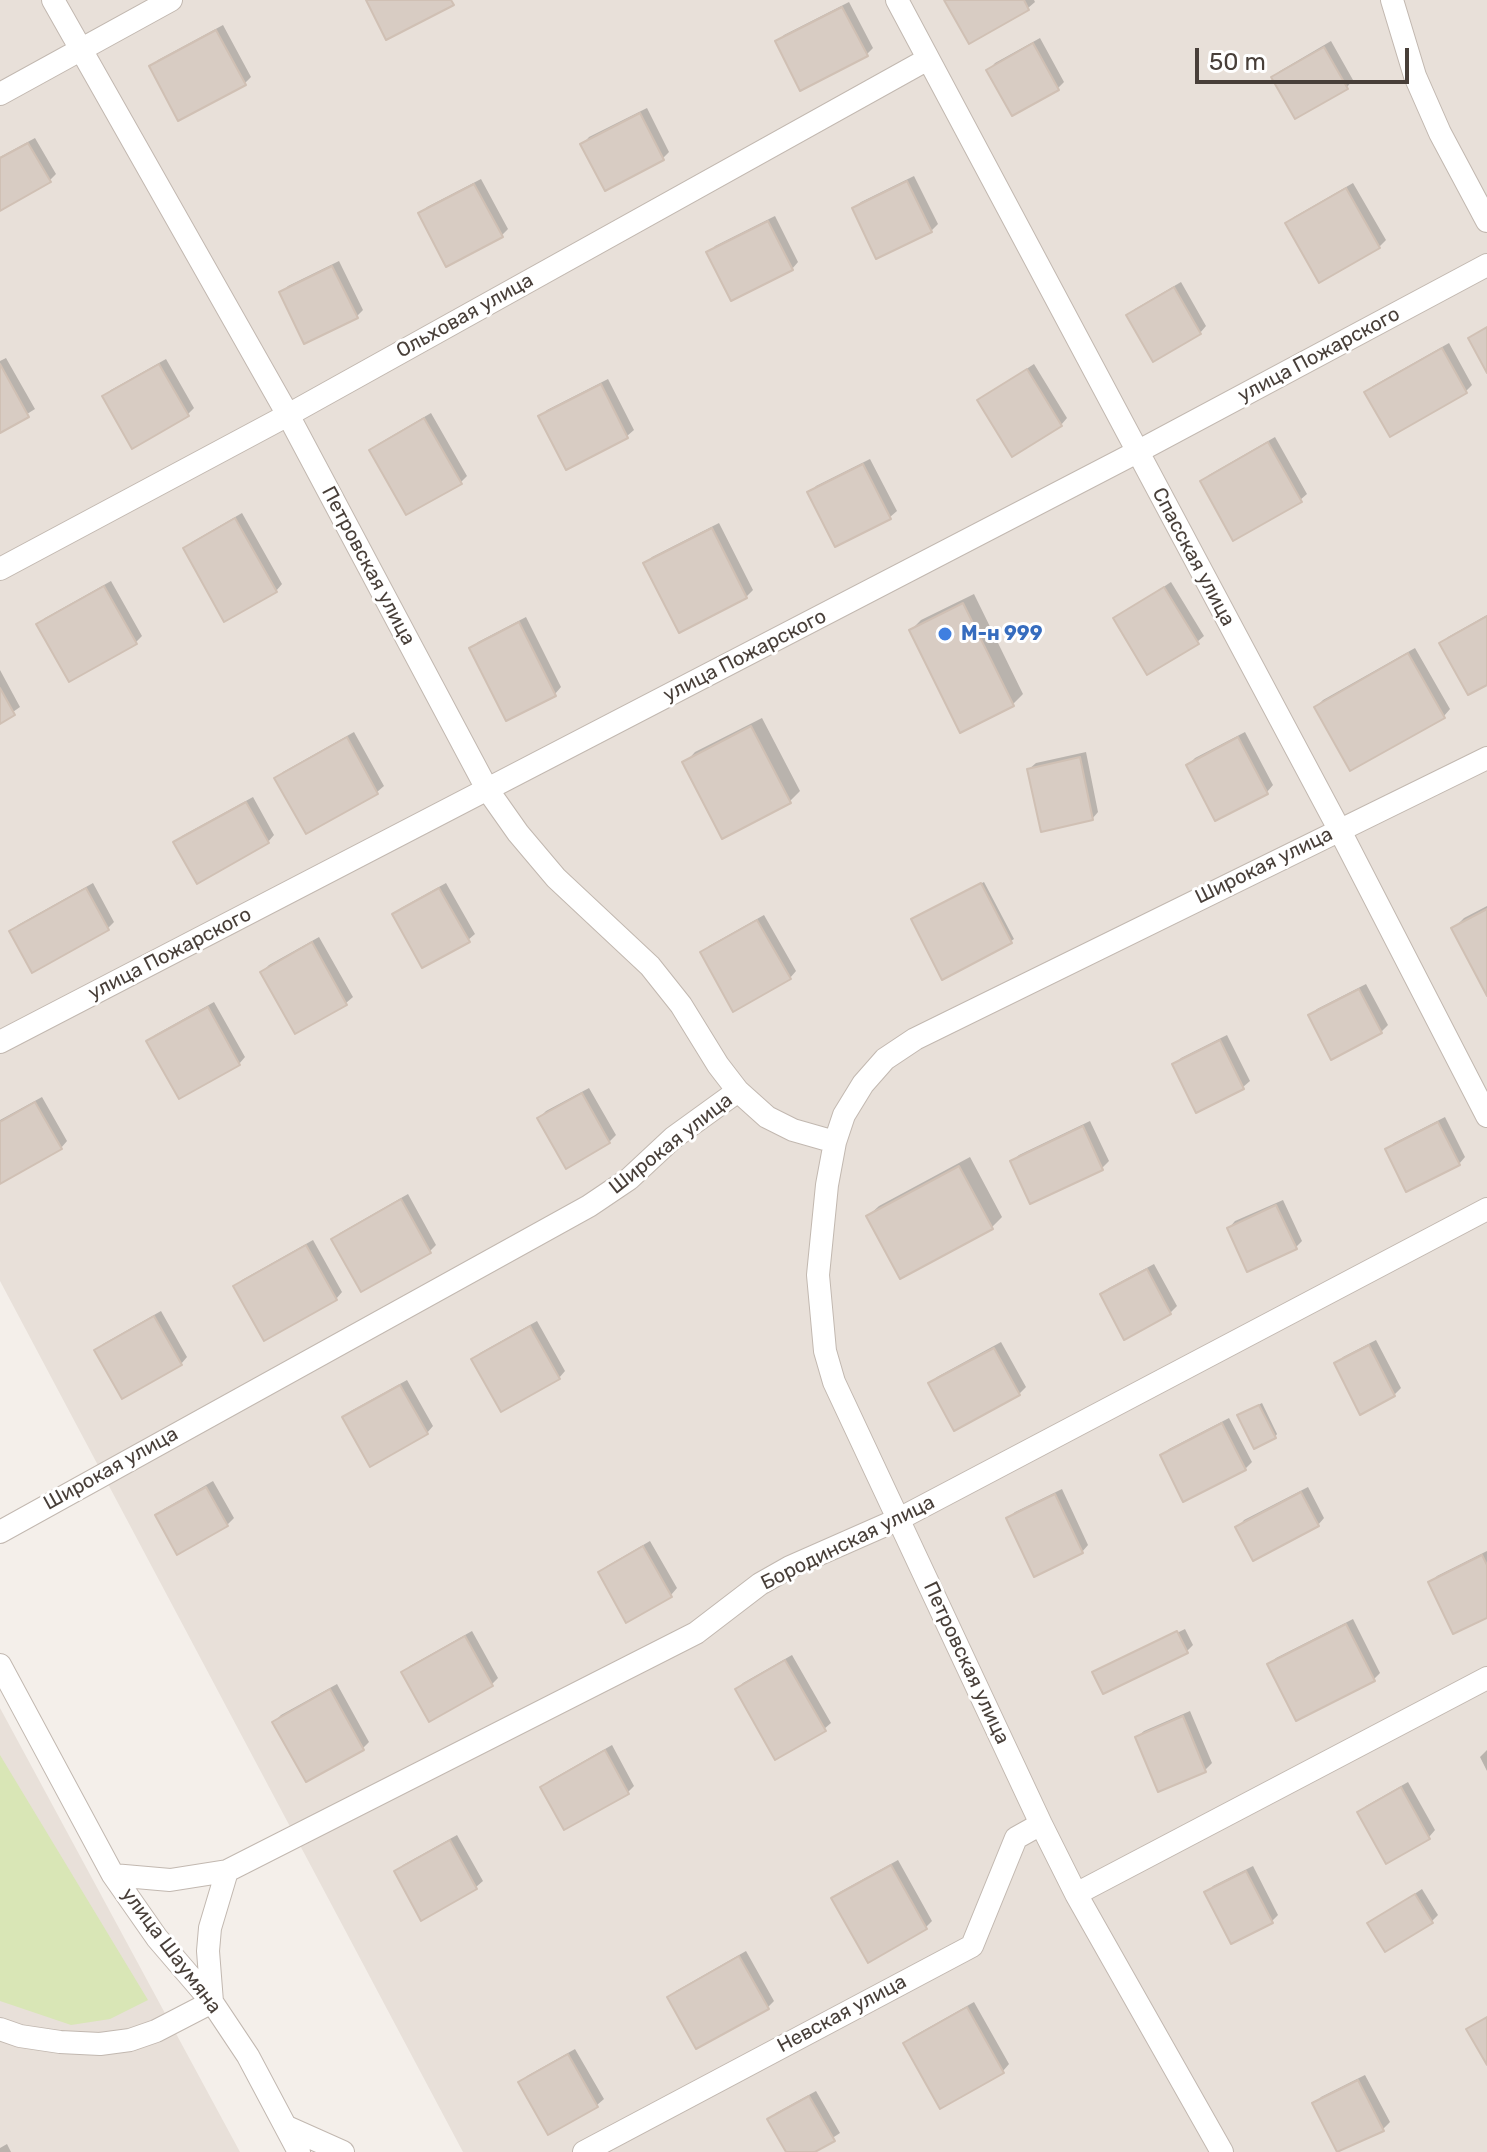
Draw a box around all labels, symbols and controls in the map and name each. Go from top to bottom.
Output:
scale bar [1199,32,1413,82]
text: 50 m [1209,48,1266,76]
street label: Ольховая улица [392,268,538,364]
street label: улица Пожарского [1234,302,1404,408]
street label: Петровская улица [316,482,420,650]
street label: Спасская улица [1146,484,1240,630]
street label: улица Пожарского [659,605,831,707]
place label: М-н 999 [961,622,1043,646]
marker: М-н 999 [936,625,954,643]
street label: Широкая улица [1191,822,1337,910]
street label: улица Пожарского [84,903,256,1005]
street label: Широкая улица [605,1088,737,1200]
street label: Широкая улица [40,1422,182,1516]
street label: Бородинская улица [757,1491,939,1595]
street label: Петровская улица [918,1578,1014,1748]
street label: улица Шаумяна [116,1883,226,2019]
street label: Невская улица [773,1970,911,2058]

